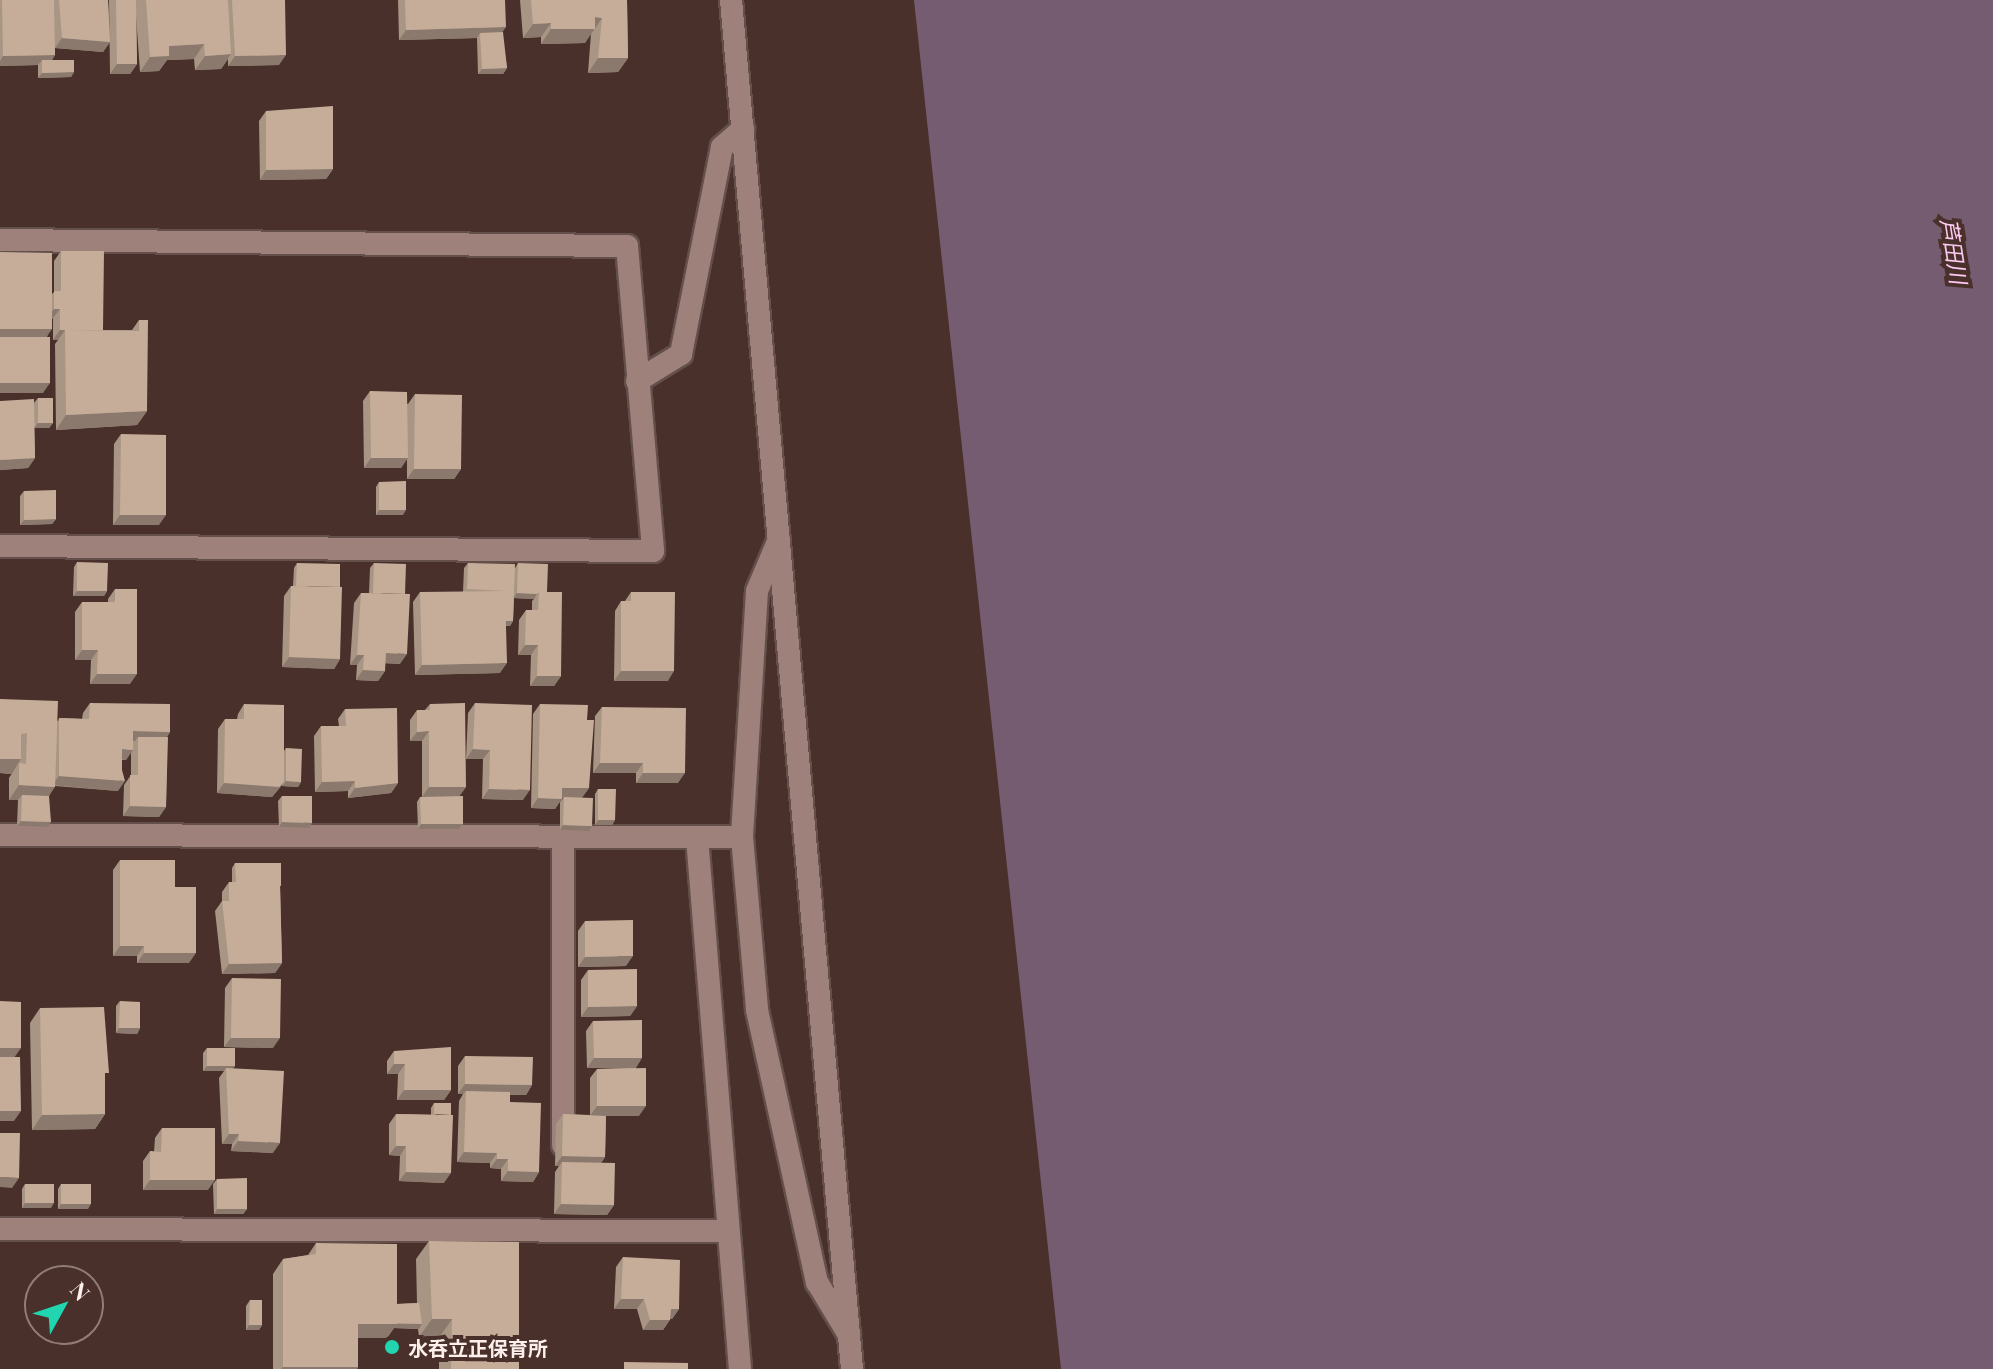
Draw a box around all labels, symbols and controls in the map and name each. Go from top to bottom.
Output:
water label: 芦田川 [1936,216,1972,286]
north arrow [24,1265,104,1345]
text: N [64,1275,97,1307]
place label: 水呑立正保育所 [408,1335,548,1359]
marker: 水呑立正保育所 [383,1338,401,1356]

